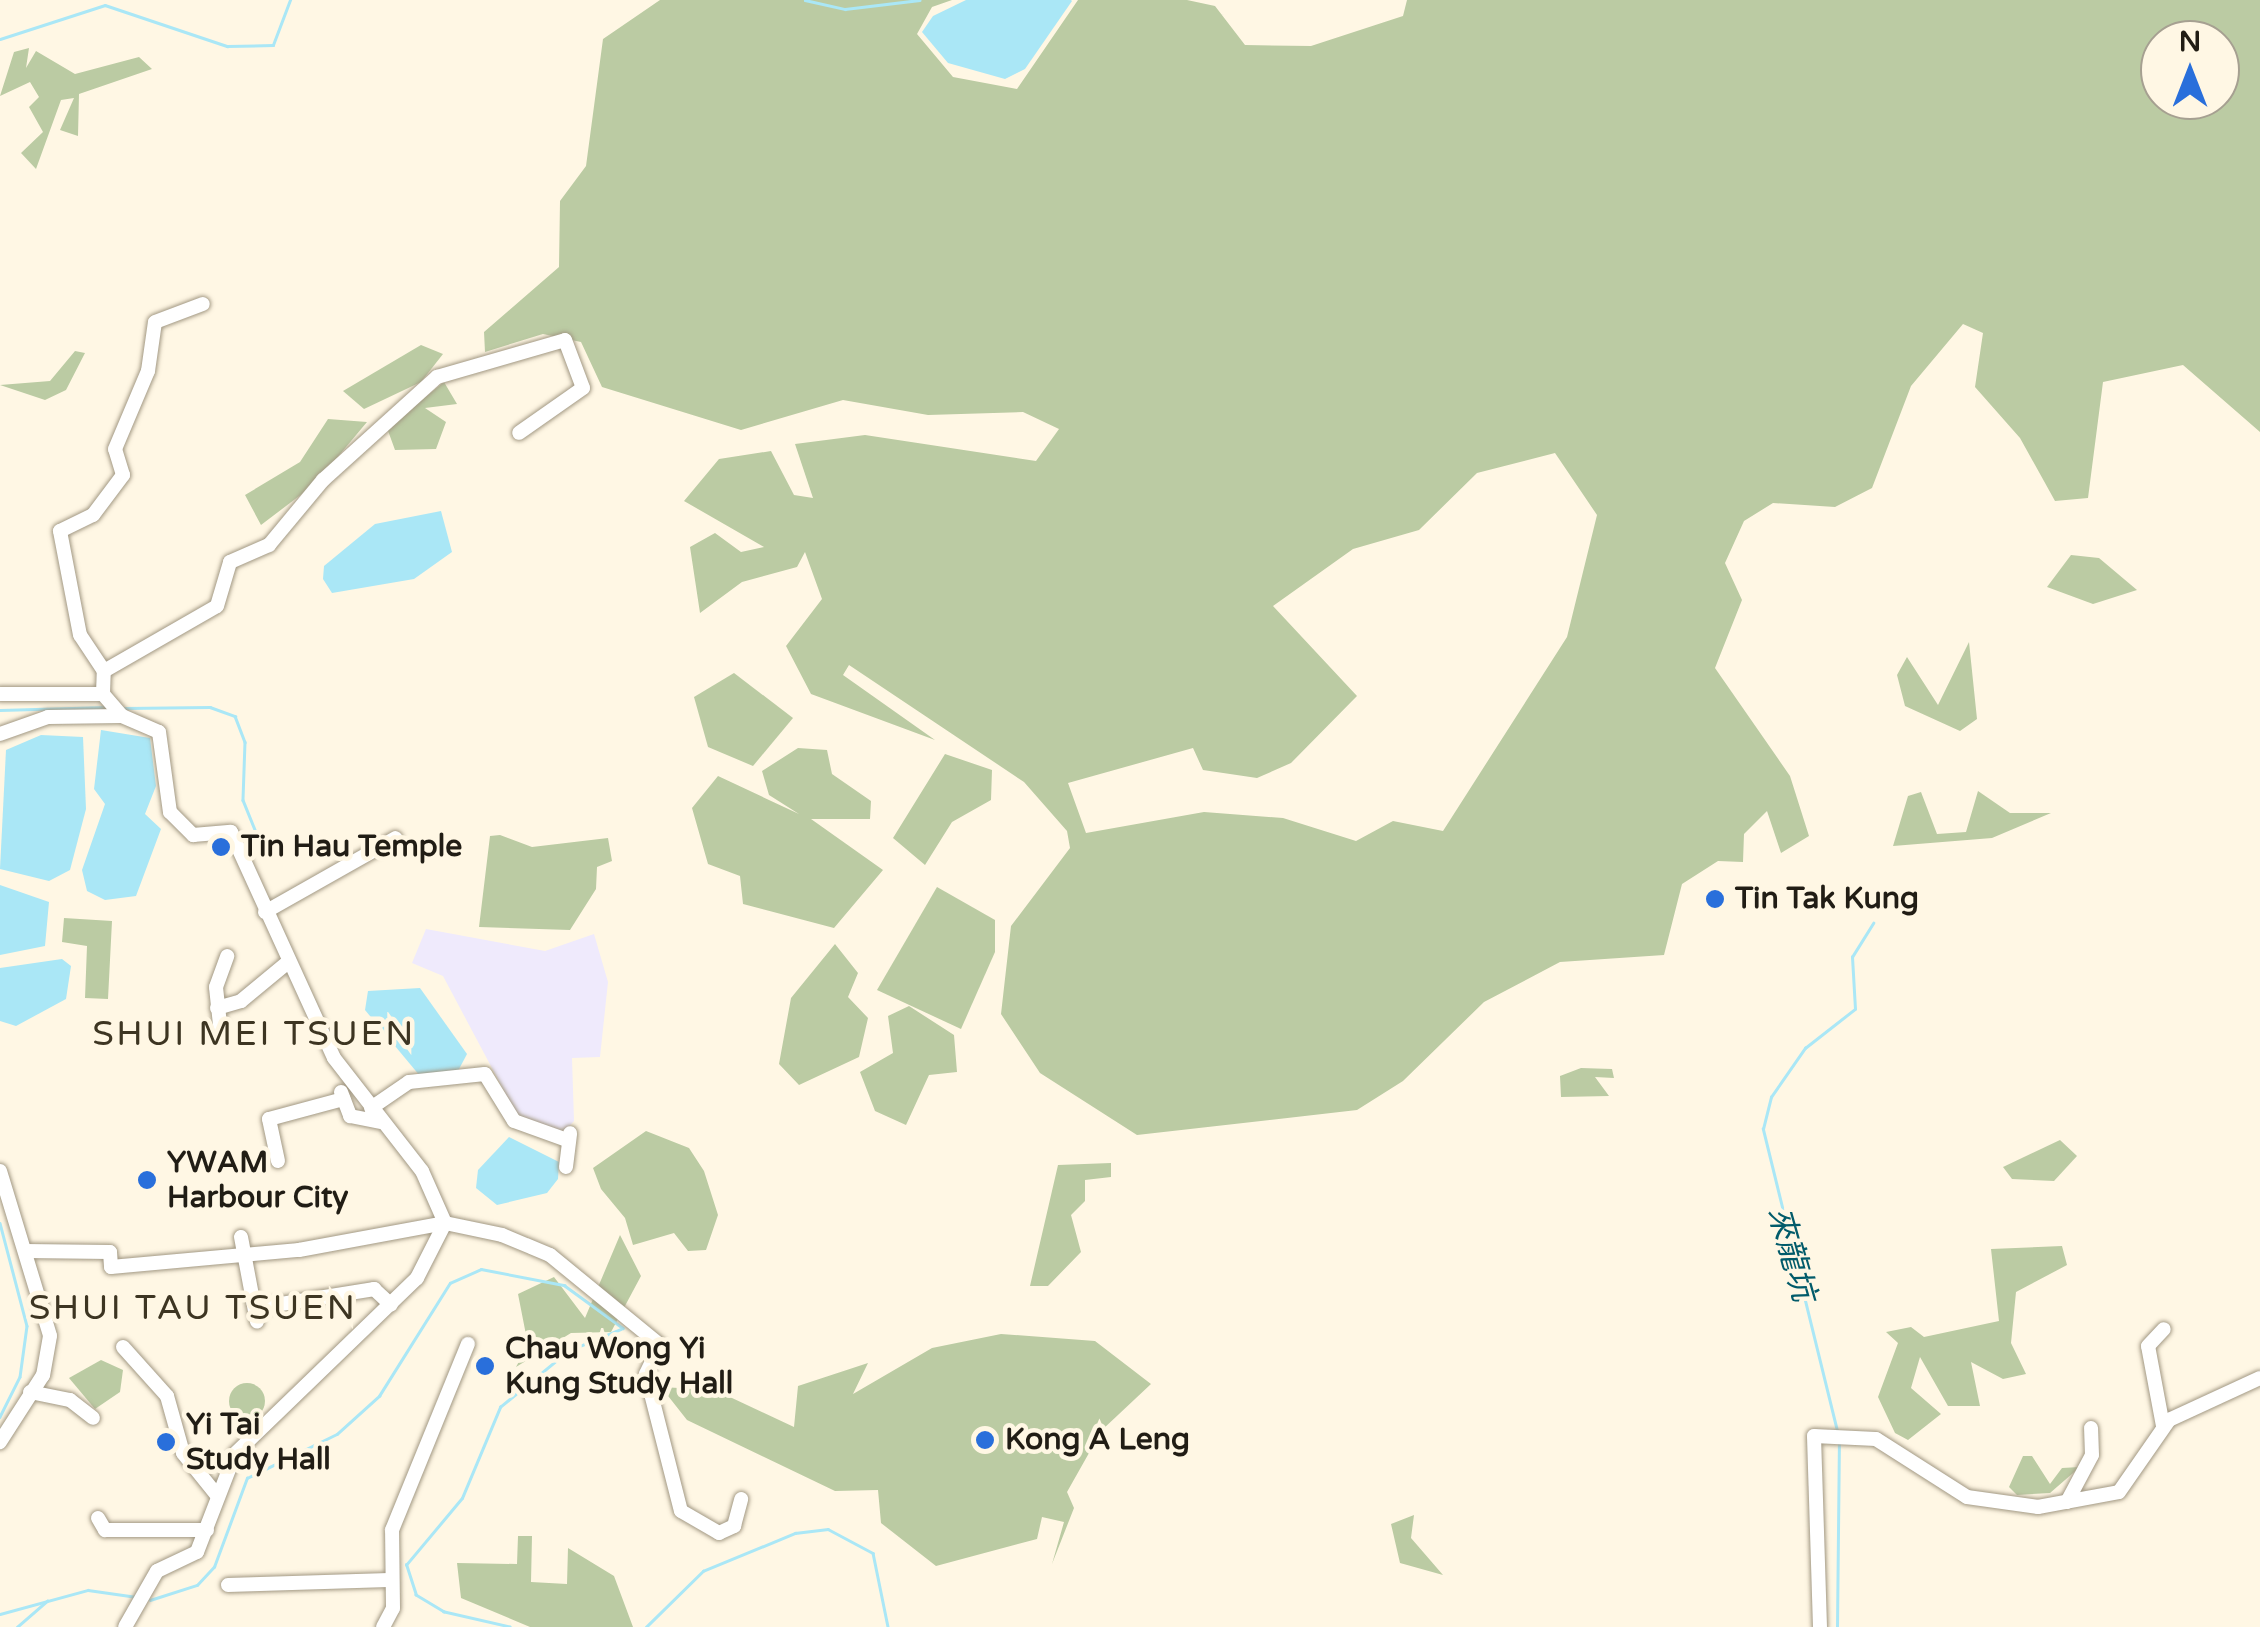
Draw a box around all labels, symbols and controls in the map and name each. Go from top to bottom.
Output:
north arrow [2140,20,2240,120]
text: N [2179,25,2201,59]
place label: Tin Hau Temple [241,829,462,865]
marker: Tin Hau Temple [210,836,232,858]
place label: Tin Tak Kung [1735,881,1919,917]
marker: Tin Tak Kung [1704,888,1726,910]
district label: SHUI MEI TSUEN [92,1013,416,1055]
place label: YWAM Harbour City [167,1145,348,1216]
marker: YWAM Harbour City [136,1169,158,1191]
water label: 來龍坑 [1759,1203,1823,1305]
district label: SHUI TAU TSUEN [29,1287,357,1329]
place label: Chau Wong Yi Kung Study Hall [505,1331,733,1402]
marker: Chau Wong Yi Kung Study Hall [474,1355,496,1377]
place label: Yi Tai Study Hall [186,1407,331,1478]
place label: Kong A Leng [1005,1422,1190,1458]
marker: Kong A Leng [974,1429,996,1451]
marker: Yi Tai Study Hall [155,1431,177,1453]

